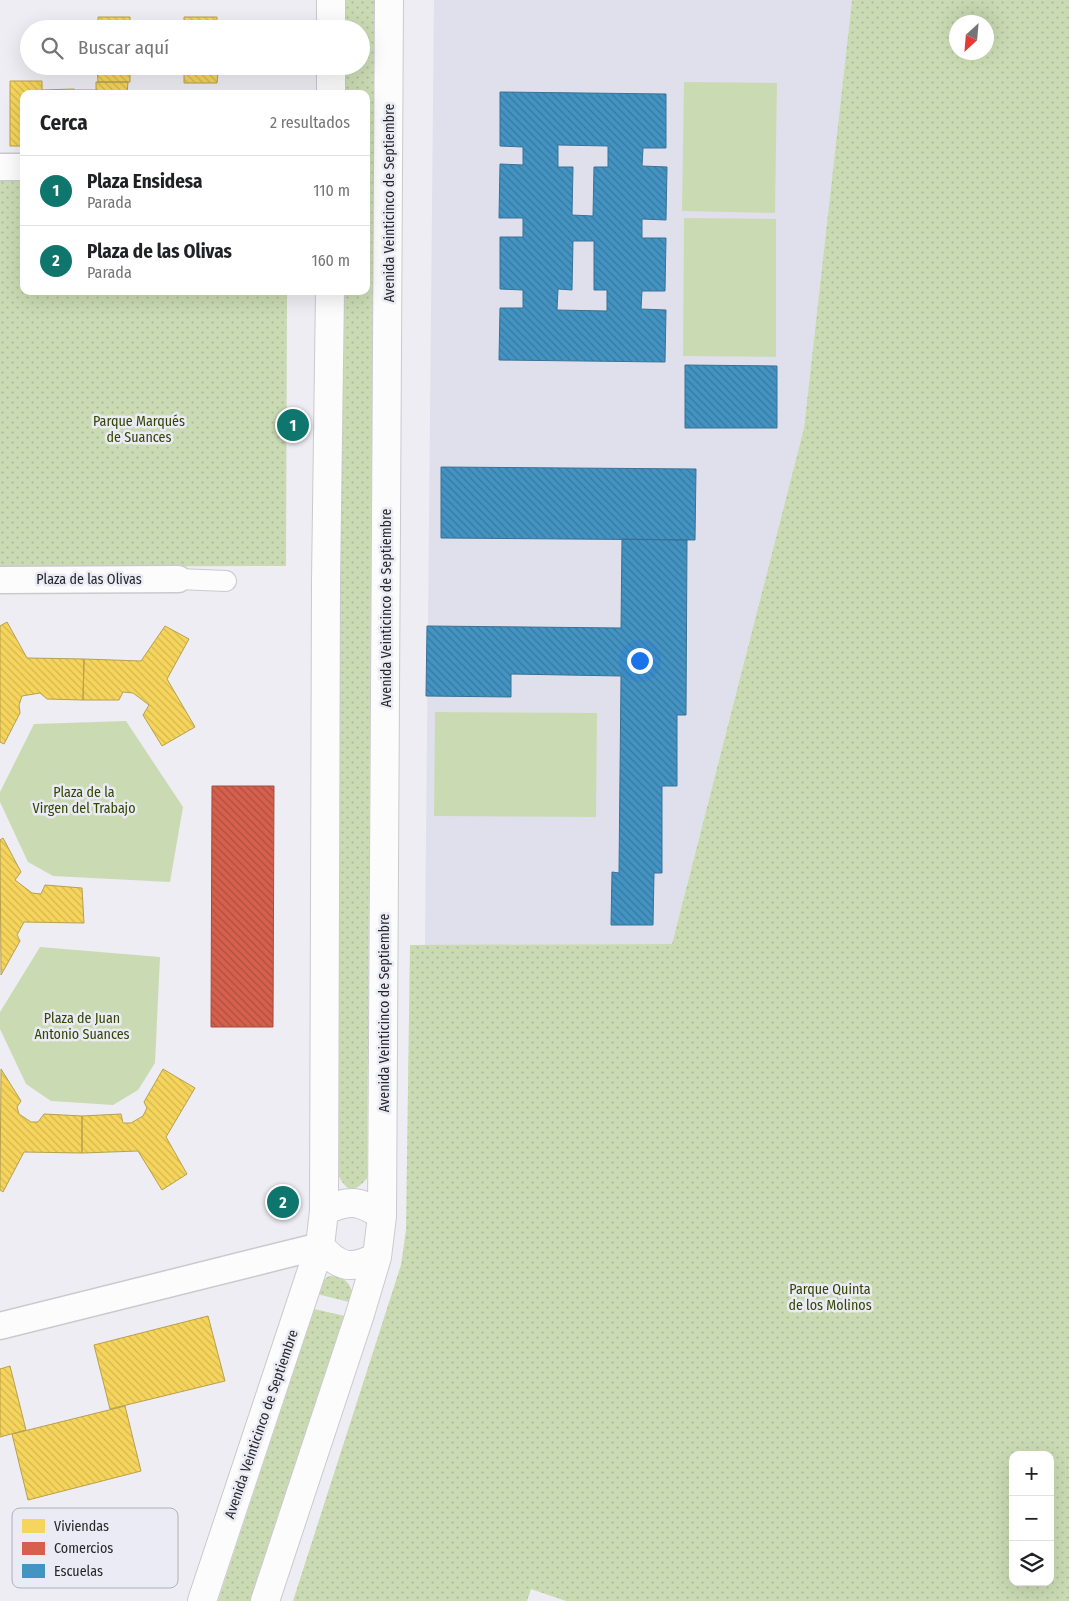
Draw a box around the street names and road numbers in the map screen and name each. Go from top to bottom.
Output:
street label: Avenida Veinticinco de Septiembre [381,104,398,302]
street label: Avenida Veinticinco de Septiembre [378,509,395,707]
street label: Plaza de las Olivas [36,571,142,588]
street label: Avenida Veinticinco de Septiembre [376,914,393,1112]
street label: Avenida Veinticinco de Septiembre [221,1327,302,1521]

